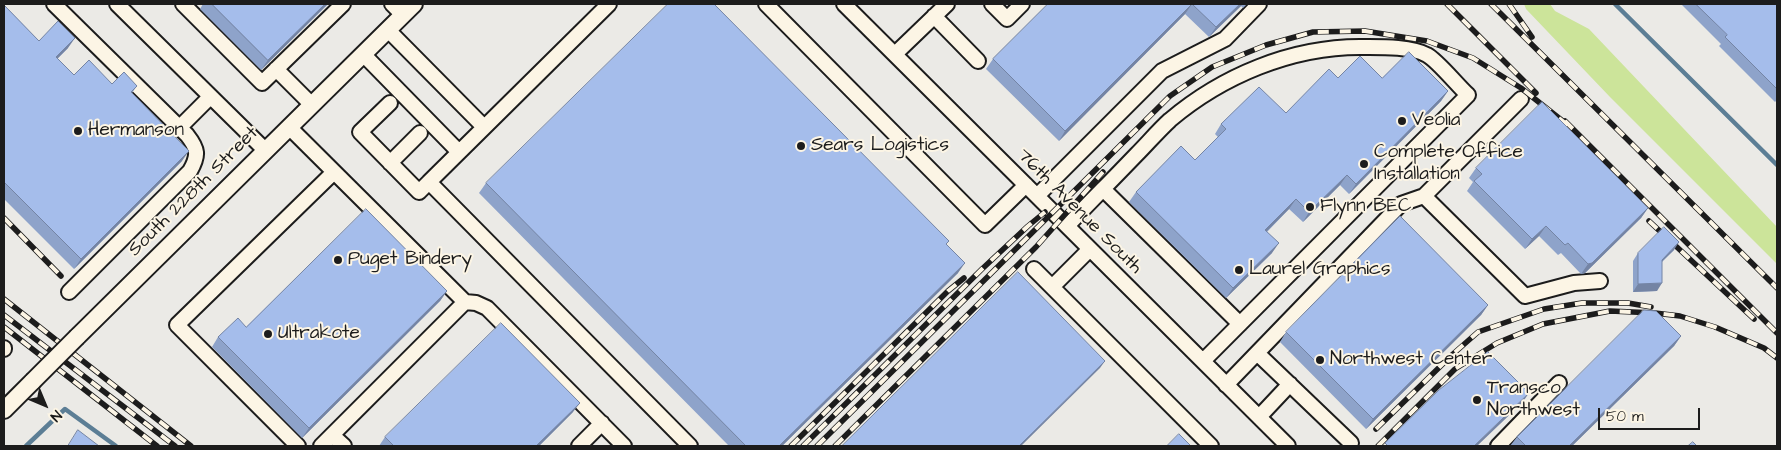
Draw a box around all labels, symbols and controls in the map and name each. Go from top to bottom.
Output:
place label: Veolia [1412,110,1460,132]
marker: Veolia [1396,115,1408,127]
place label: Hermanson [88,120,184,142]
street label: South 228th Street [124,122,264,262]
marker: Hermanson [72,125,84,137]
place label: Sears Logistics [811,135,949,157]
marker: Sears Logistics [795,140,807,152]
place label: Complete Office Installation [1374,142,1523,186]
street label: 76th Avenue South [1012,145,1146,279]
marker: Complete Office Installation [1358,158,1370,170]
place label: Flynn BEC [1320,196,1411,218]
marker: Flynn BEC [1304,201,1316,213]
place label: Puget Bindery [348,249,472,271]
marker: Puget Bindery [332,254,344,266]
place label: Laurel Graphics [1249,259,1391,281]
marker: Laurel Graphics [1233,264,1245,276]
place label: Ultrakote [278,323,360,345]
marker: Ultrakote [262,328,274,340]
place label: Northwest Center [1330,349,1492,371]
marker: Northwest Center [1314,354,1326,366]
place label: Transco Northwest [1487,378,1580,422]
north arrow [20,380,70,430]
marker: Transco Northwest [1471,394,1483,406]
scale bar [1601,398,1704,430]
text: N [45,405,66,426]
text: 50 m [1606,406,1644,427]

